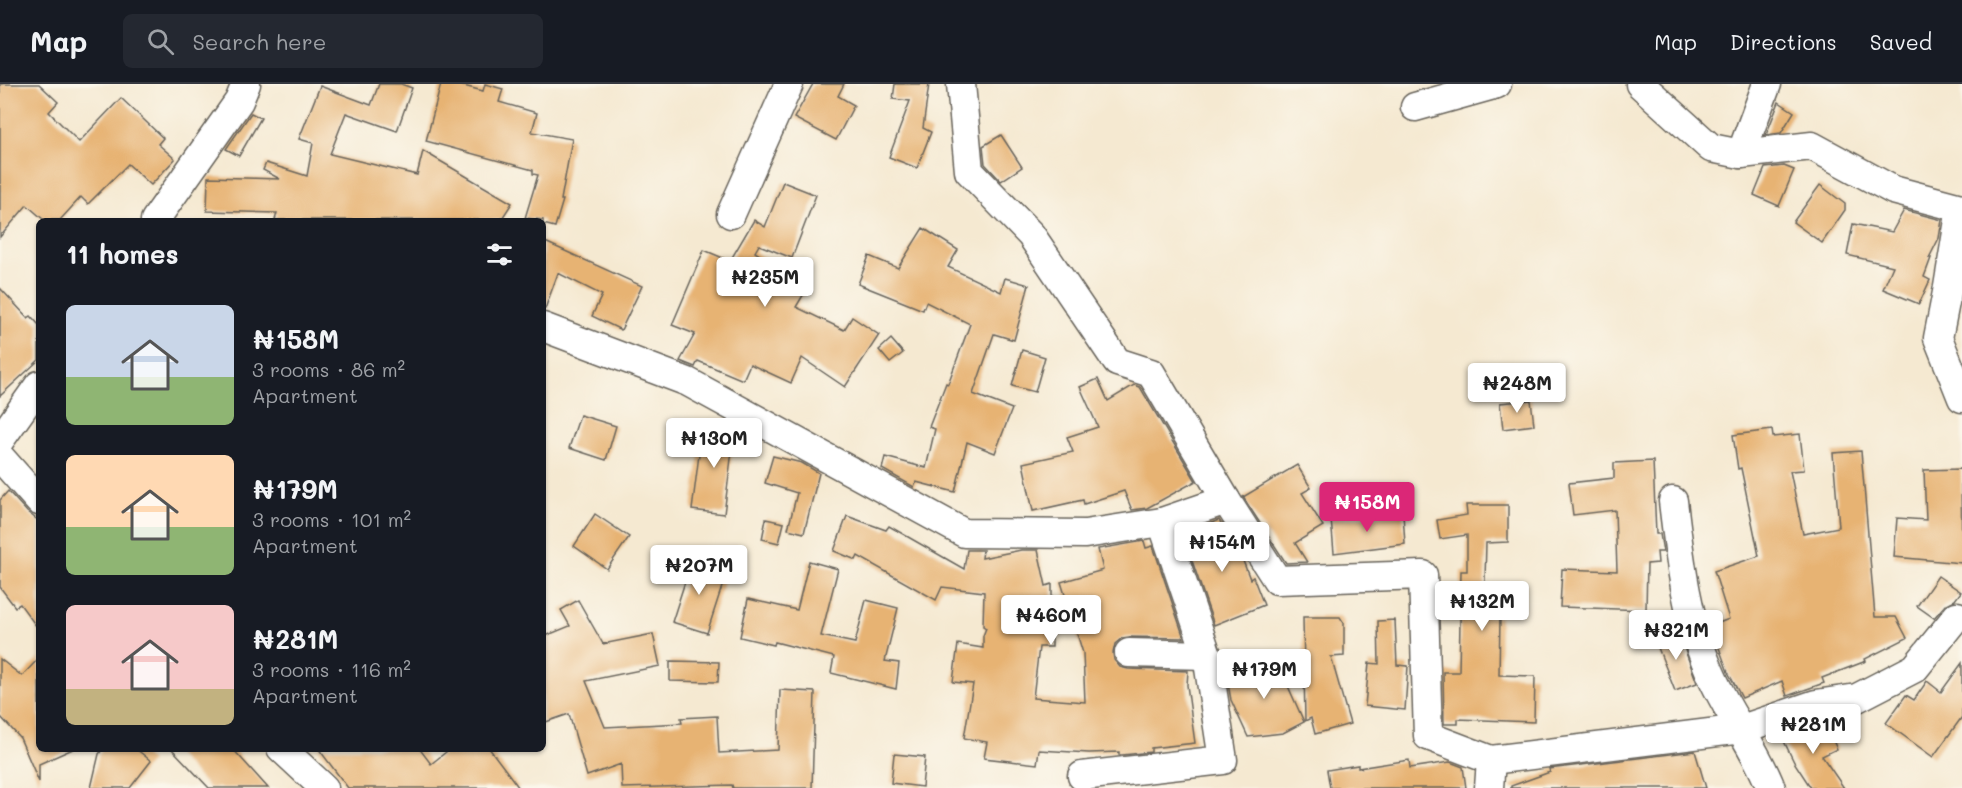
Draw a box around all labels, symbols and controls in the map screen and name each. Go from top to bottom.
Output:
search box [123,14,543,68]
text: Map [30,23,87,59]
icon: search [144,25,177,58]
text: Search here [192,27,326,56]
text: Map [1654,28,1697,55]
text: Directions [1730,28,1837,55]
text: Saved [1870,28,1932,55]
text: 11 homes [66,237,179,271]
icon: filters [483,238,516,271]
pin: ₦235M [723,257,807,308]
text: ₦235M [730,263,800,289]
text: ₦158M [252,322,339,356]
icon: home [114,329,186,401]
text: 3 rooms · 86 m² [252,356,405,382]
pin: ₦248M [1475,363,1559,414]
text: ₦248M [1482,369,1552,395]
text: Apartment [252,382,358,408]
pin: ₦130M [672,418,756,469]
text: ₦130M [680,424,748,450]
text: ₦179M [252,472,338,506]
icon: home [114,479,186,551]
pin: ₦158M [1325,482,1409,533]
text: ₦158M [1333,488,1401,514]
text: 3 rooms · 101 m² [252,506,411,532]
pin: ₦154M [1180,522,1264,573]
text: ₦154M [1188,528,1256,554]
text: Apartment [252,532,358,558]
pin: ₦207M [657,545,741,596]
text: ₦207M [664,551,734,577]
pin: ₦132M [1440,581,1524,632]
text: ₦132M [1449,587,1515,613]
pin: ₦460M [1009,595,1093,646]
text: ₦460M [1015,601,1087,627]
pin: ₦321M [1634,610,1718,661]
text: ₦321M [1643,616,1709,642]
text: ₦281M [252,622,339,656]
icon: home [114,629,186,701]
pin: ₦179M [1222,649,1306,700]
text: ₦179M [1231,655,1297,681]
text: 3 rooms · 116 m² [252,656,411,682]
text: Apartment [252,682,358,708]
pin: ₦281M [1771,704,1855,755]
text: ₦281M [1780,710,1846,736]

